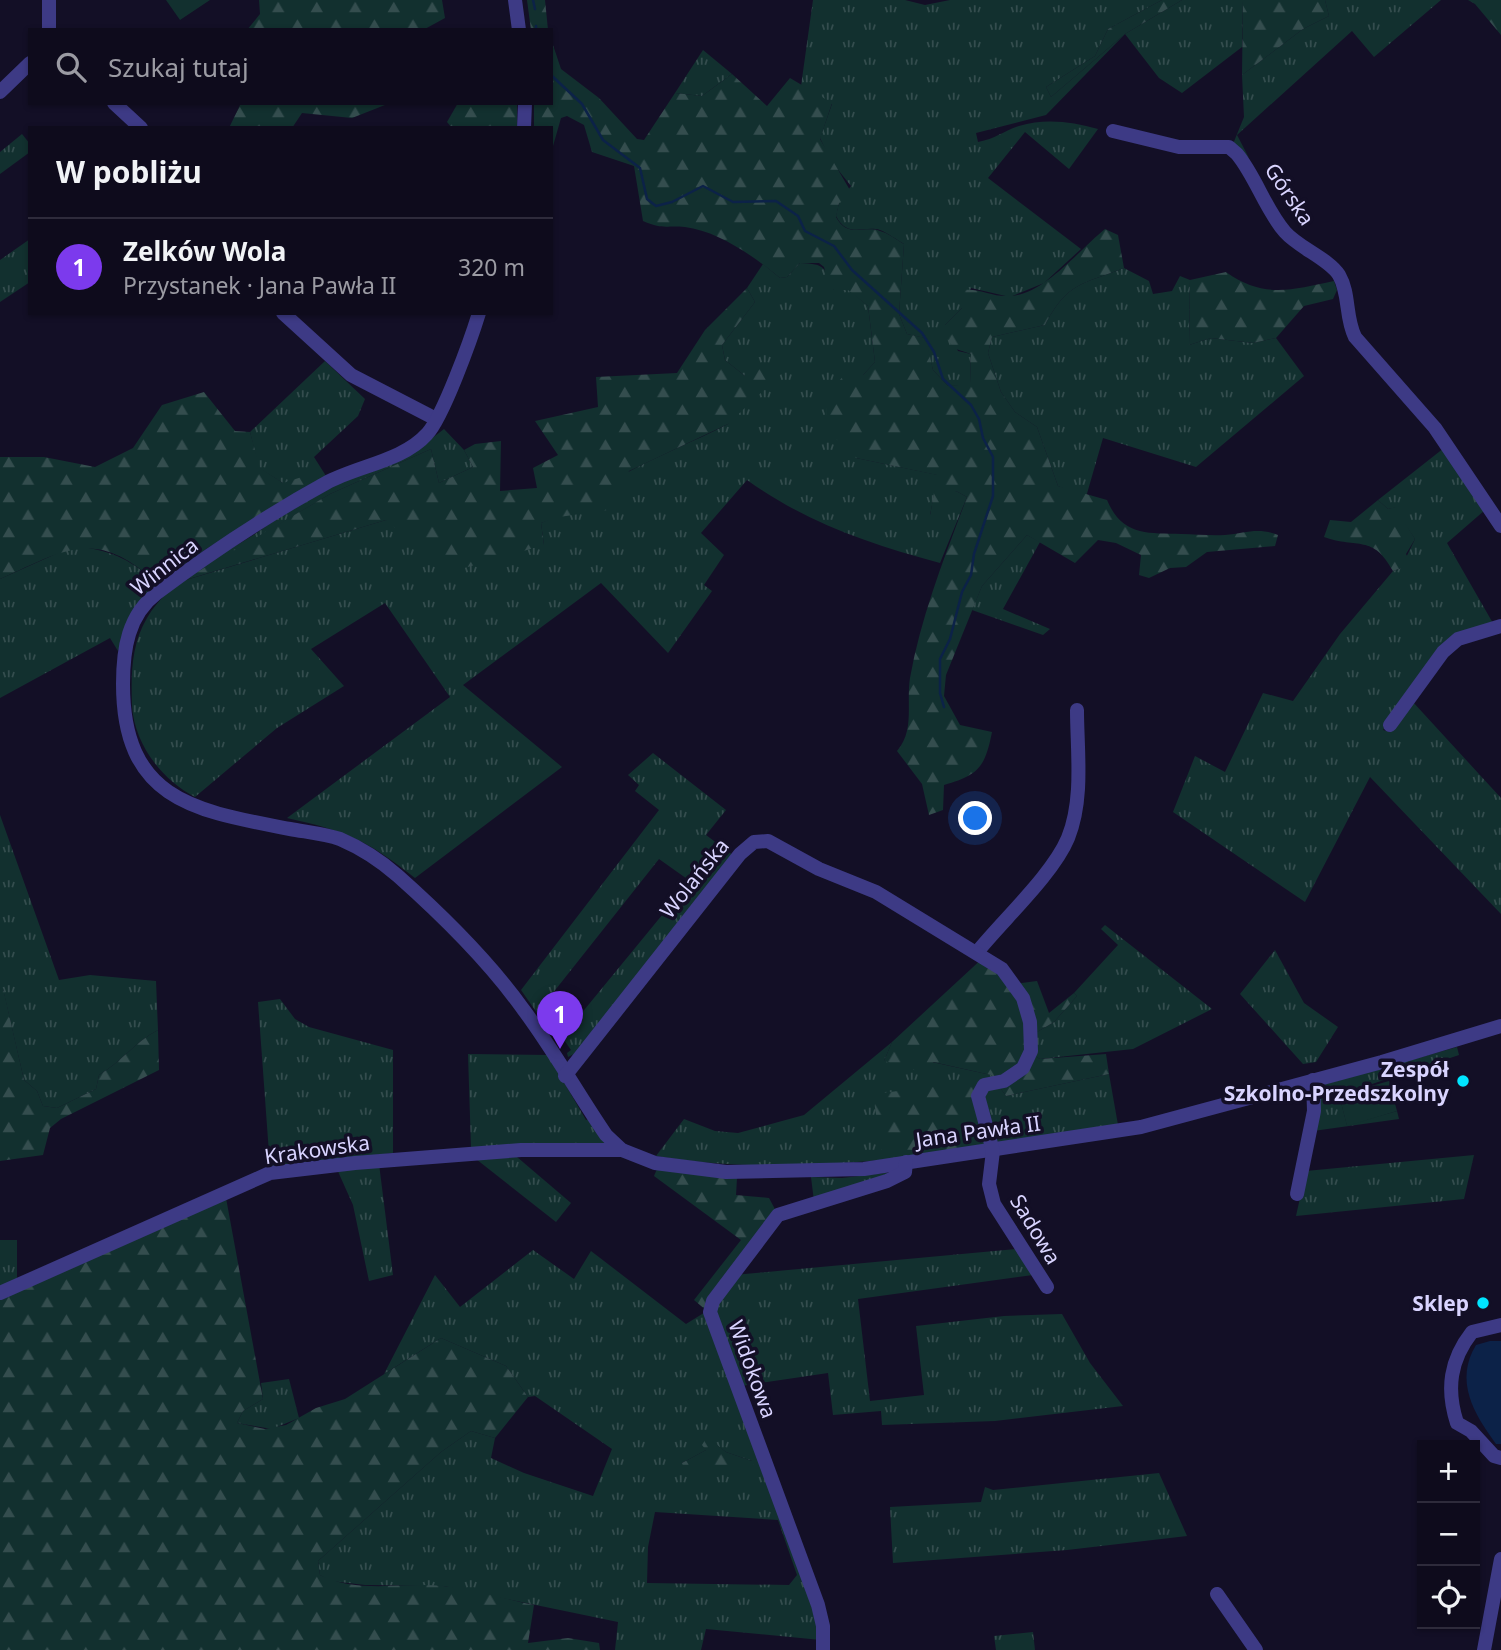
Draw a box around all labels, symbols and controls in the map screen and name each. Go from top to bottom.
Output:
search box [28,28,553,105]
icon: search [52,48,90,86]
text: Szukaj tutaj [108,49,249,85]
text: W pobliżu [56,151,202,192]
street label: Górska [1259,157,1321,231]
text: Zelków Wola [123,233,286,269]
text: 1 [72,251,86,283]
text: 320 m [458,251,525,283]
text: Przystanek · Jana Pawła II [123,269,396,301]
street label: Winnica [125,531,203,601]
your location [958,801,992,835]
street label: Wolańska [653,832,735,924]
pin: 1 [537,991,583,1049]
place label: Zespół Szkolno-Przedszkolny [1224,1055,1450,1107]
marker: Zespół Szkolno-Przedszkolny [1455,1073,1471,1089]
street label: Jana Pawła II [912,1108,1042,1154]
street label: Krakowska [263,1128,371,1170]
street label: Sadowa [1004,1189,1068,1269]
place label: Sklep [1412,1289,1469,1317]
marker: Sklep [1475,1295,1491,1311]
street label: Widokowa [722,1316,784,1422]
map controls [1417,1440,1480,1629]
button: + [1417,1440,1480,1503]
button: − [1417,1503,1480,1566]
button: locate [1417,1566,1480,1629]

